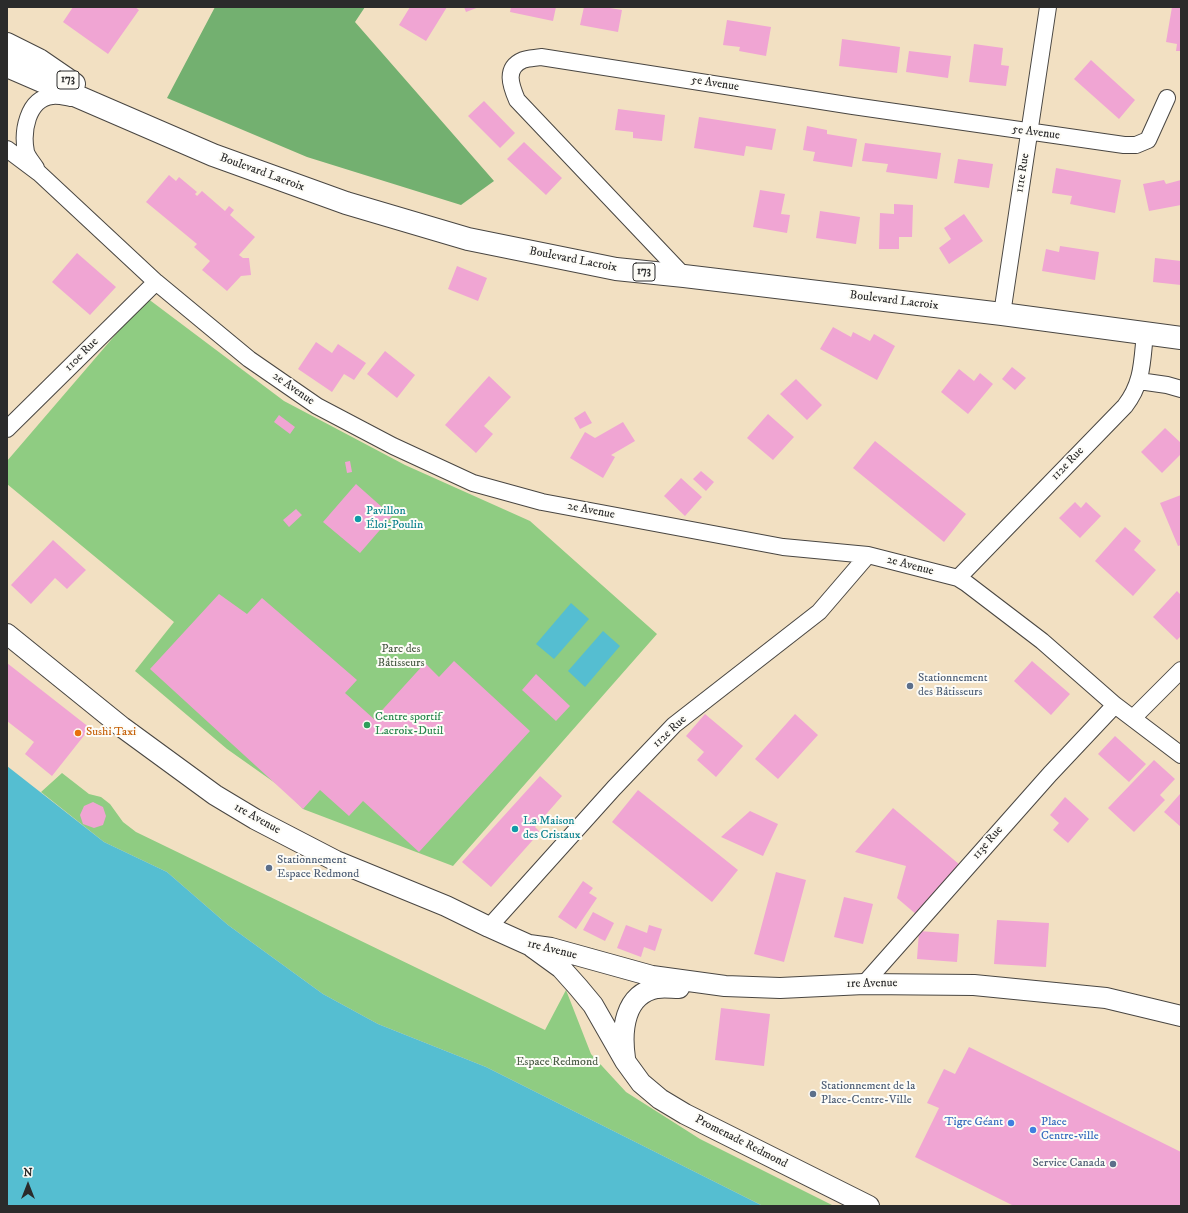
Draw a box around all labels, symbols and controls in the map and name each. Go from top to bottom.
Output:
road number: 173 [57,71,79,89]
street label: 5e Avenue [690,73,740,95]
street label: 5e Avenue [1011,123,1061,143]
street label: Boulevard Lacroix [218,151,306,195]
street label: 111e Rue [1013,152,1033,194]
street label: Boulevard Lacroix [528,244,618,276]
road number: 173 [633,263,655,281]
street label: Boulevard Lacroix [849,288,939,314]
street label: 110e Rue [62,335,102,375]
street label: 2e Avenue [269,369,317,409]
street label: 112e Rue [1049,444,1087,484]
street label: 2e Avenue [566,499,616,523]
place label: Pavillon Éloi-Poulin [366,505,423,533]
marker: Pavillon Éloi-Poulin [353,514,363,524]
street label: 2e Avenue [885,553,935,579]
park label: Parc des Bâtisseurs [378,643,424,671]
place label: Stationnement des Bâtisseurs [918,672,987,700]
marker: Stationnement des Bâtisseurs [905,681,915,691]
place label: Centre sportif Lacroix-Dutil [375,711,443,739]
street label: 112e Rue [650,713,690,751]
marker: Centre sportif Lacroix-Dutil [362,720,372,730]
place label: Sushi Taxi [86,726,136,740]
marker: Sushi Taxi [73,728,83,738]
street label: 1re Avenue [231,800,283,838]
place label: La Maison des Cristaux [523,815,581,843]
street label: 113e Rue [970,823,1006,863]
marker: La Maison des Cristaux [510,824,520,834]
place label: Stationnement Espace Redmond [277,854,359,882]
marker: Stationnement Espace Redmond [264,863,274,873]
street label: 1re Avenue [526,937,578,963]
street label: 1re Avenue [846,976,898,992]
park label: Espace Redmond [516,1056,598,1070]
place label: Stationnement de la Place-Centre-Ville [821,1080,915,1108]
marker: Stationnement de la Place-Centre-Ville [808,1089,818,1099]
street label: Promenade Redmond [692,1112,790,1172]
place label: Tigre Géant [945,1116,1003,1130]
place label: Place Centre-ville [1041,1116,1099,1144]
marker: Tigre Géant [1006,1118,1016,1128]
marker: Place Centre-ville [1028,1125,1038,1135]
place label: Service Canada [1032,1157,1105,1171]
marker: Service Canada [1108,1159,1118,1169]
north arrow [8,1165,48,1205]
text: N [23,1166,33,1180]

